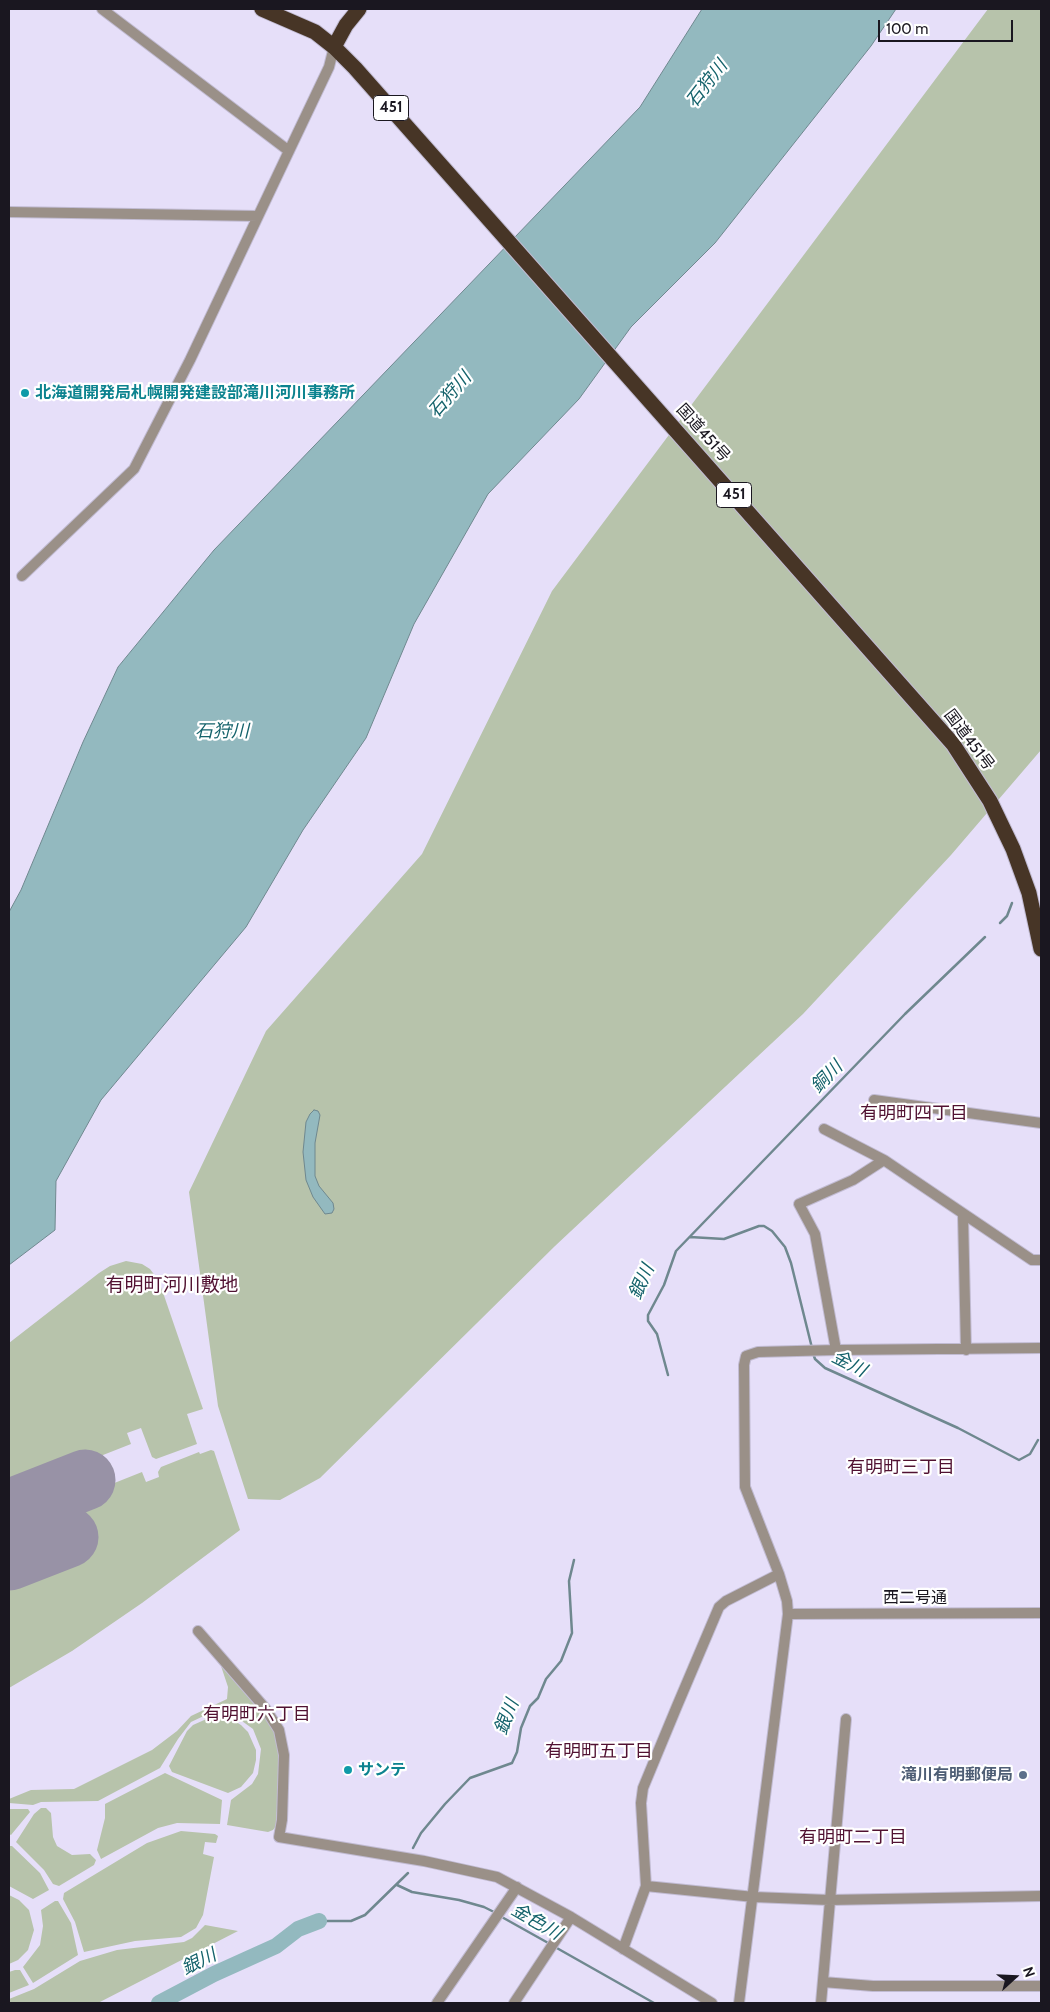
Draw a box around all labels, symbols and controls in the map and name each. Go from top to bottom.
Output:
scale bar [880,10,1015,42]
text: 100 m [886,20,928,38]
water label: 石狩川 [682,56,732,112]
road number: 451 [374,96,408,120]
water label: 石狩川 [424,368,476,422]
place label: 北海道開発局札幌開発建設部滝川河川事務所 [35,383,355,403]
marker: 北海道開発局札幌開発建設部滝川河川事務所 [19,387,31,399]
street label: 国道451号 [672,400,734,466]
road number: 451 [716,482,752,508]
street label: 国道451号 [940,706,998,774]
water label: 石狩川 [195,721,249,743]
water label: 銅川 [807,1057,847,1097]
district label: 有明町四丁目 [860,1103,968,1125]
water label: 銀川 [625,1261,659,1303]
district label: 有明町河川敷地 [106,1274,238,1296]
water label: 金川 [828,1346,870,1382]
district label: 有明町三丁目 [847,1457,955,1479]
street label: 西二号通 [883,1588,947,1608]
water label: 銀川 [490,1696,524,1738]
district label: 有明町六丁目 [203,1704,311,1726]
district label: 有明町五丁目 [545,1741,653,1763]
place label: サンテ [358,1760,406,1780]
marker: サンテ [342,1764,354,1776]
place label: 滝川有明郵便局 [901,1765,1013,1785]
marker: 滝川有明郵便局 [1017,1769,1029,1781]
district label: 有明町二丁目 [799,1827,907,1849]
water label: 金色川 [507,1899,565,1945]
water label: 銀川 [178,1944,220,1980]
north arrow [990,1952,1040,2002]
text: N [1019,1964,1039,1980]

